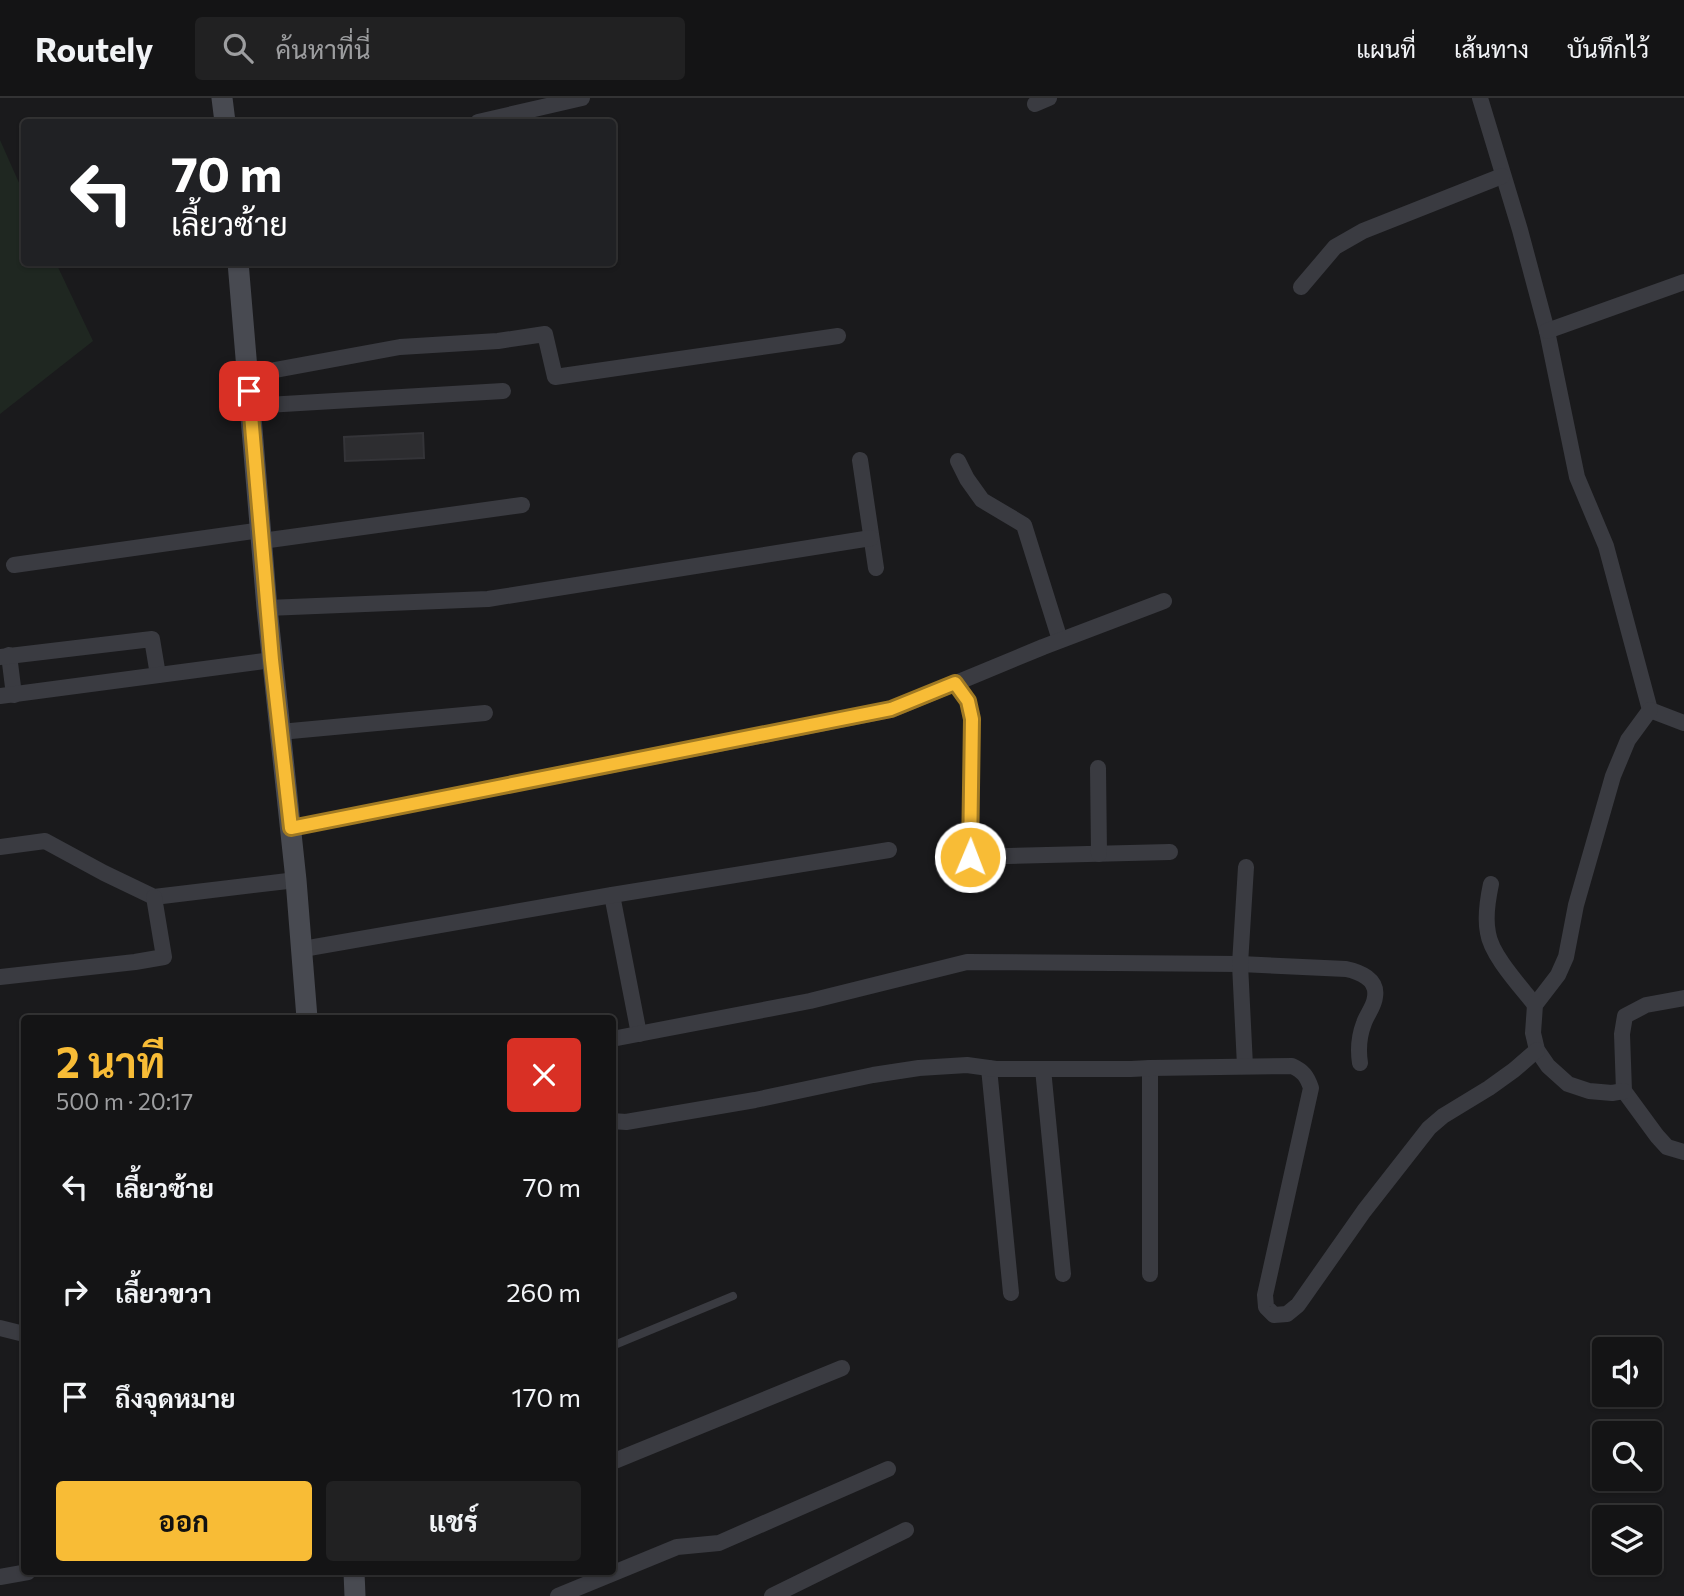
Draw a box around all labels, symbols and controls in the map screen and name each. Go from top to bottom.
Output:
search box [195,17,685,80]
text: Routely [35,28,153,69]
icon: search [219,29,257,67]
text: ค้นหาที่นี่ [275,33,371,64]
text: แผนที่ [1356,34,1416,63]
text: เส้นทาง [1454,34,1529,63]
text: บันทึกไว้ [1567,34,1649,63]
text: 70 m [171,142,282,202]
icon: left [56,147,147,238]
text: เลี้ยวซ้าย [171,203,288,243]
pin [219,361,279,421]
icon: arrive [230,372,268,410]
position arrow [933,820,1007,894]
text: 2 นาที [56,1035,165,1087]
button: close [507,1038,581,1112]
text: 500 m · 20:17 [56,1087,193,1115]
icon: left [56,1168,94,1206]
text: 70 m [523,1171,581,1202]
text: เลี้ยวซ้าย [115,1172,214,1203]
icon: right [56,1273,94,1311]
text: 260 m [506,1276,581,1307]
text: เลี้ยวขวา [115,1277,212,1308]
map controls [1592,1337,1662,1575]
button: sound [1592,1337,1662,1407]
icon: arrive [56,1378,94,1416]
text: 170 m [512,1381,581,1412]
text: ถึงจุดหมาย [115,1382,236,1413]
button: search [1592,1421,1662,1491]
button: ออก [56,1481,312,1561]
button: แชร์ [326,1481,581,1561]
button: layers [1592,1505,1662,1575]

